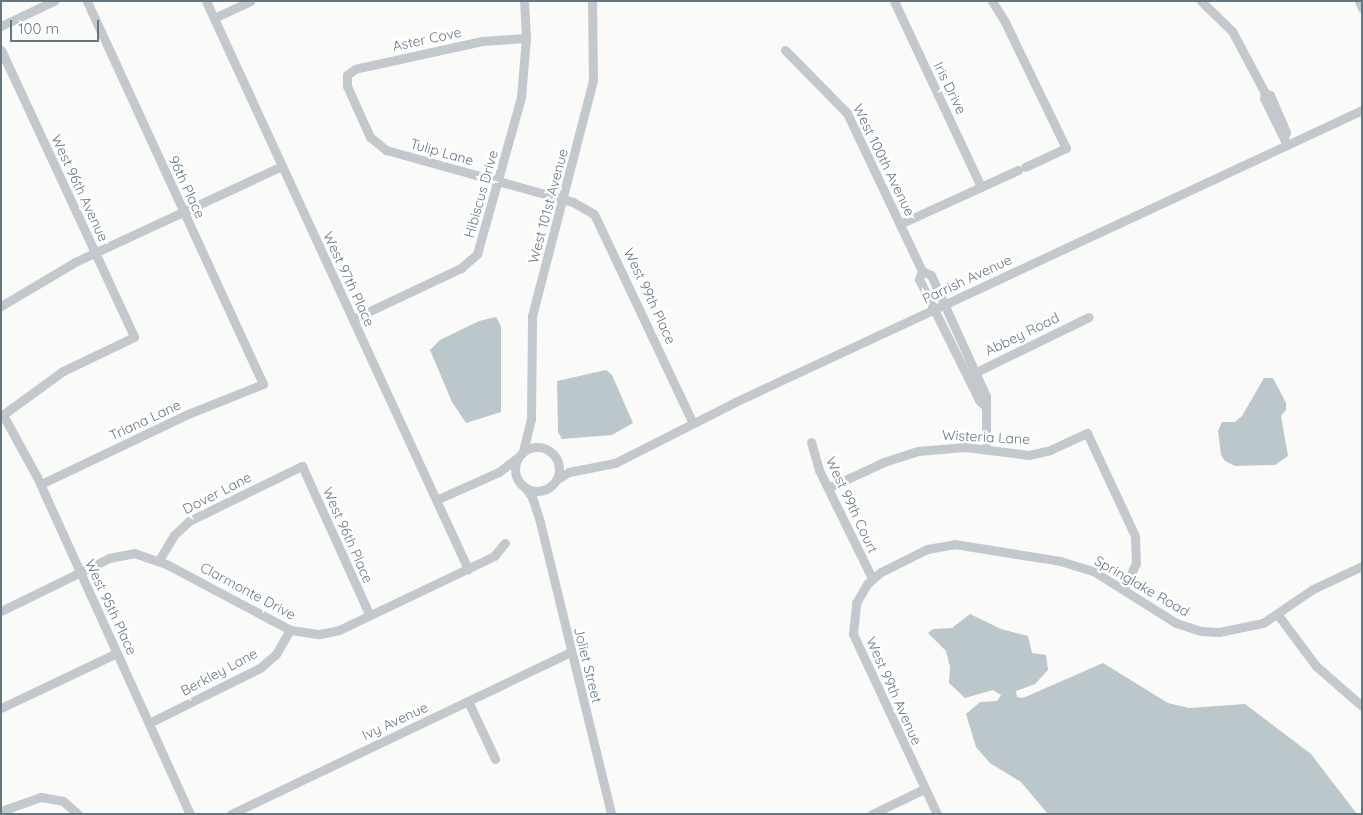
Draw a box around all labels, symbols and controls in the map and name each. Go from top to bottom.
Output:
scale bar [12,10,101,42]
text: 100 m [18,19,59,38]
street label: Aster Cove [391,23,463,55]
street label: Iris Drive [930,59,970,117]
street label: West 100th Avenue [850,101,918,219]
street label: West 96th Avenue [48,132,112,244]
street label: Tulip Lane [408,135,476,169]
street label: West 101st Avenue [525,147,571,265]
street label: Hibiscus Drive [460,148,502,240]
street label: 96th Place [165,153,209,221]
street label: West 97th Place [320,229,378,329]
street label: West 99th Place [620,245,680,347]
street label: Parrish Avenue [920,251,1014,307]
street label: Abbey Road [982,309,1062,359]
street label: Triana Lane [107,396,183,444]
street label: Wisteria Lane [941,426,1031,448]
street label: West 99th Court [822,454,882,556]
street label: Dover Lane [180,469,254,517]
street label: West 96th Place [319,484,377,586]
street label: Springlake Road [1092,552,1192,620]
street label: West 95th Place [82,557,140,657]
street label: Clarmonte Drive [197,559,299,623]
street label: Joliet Street [570,625,606,705]
street label: West 99th Avenue [863,634,925,748]
street label: Berkley Lane [178,645,260,699]
street label: Ivy Avenue [359,698,431,744]

